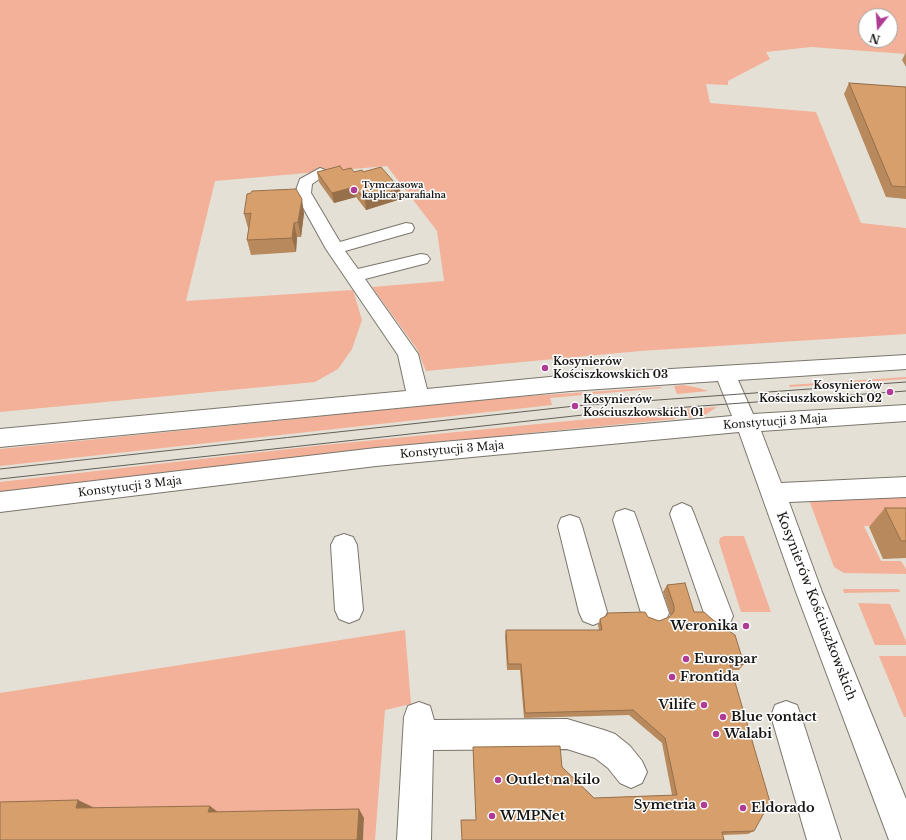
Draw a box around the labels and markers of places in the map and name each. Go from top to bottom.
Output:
place label: Tymczasowa kaplica parafialna [362,180,446,201]
marker: Tymczasowa kaplica parafialna [349,185,359,195]
place label: Kosynierów Kościszkowskich 03 [553,355,668,381]
marker: Kosynierów Kościszkowskich 03 [540,363,550,373]
place label: Kosynierów Kościuszkowskich 02 [759,379,882,405]
marker: Kosynierów Kościuszkowskich 02 [885,387,895,397]
place label: Kosynierów Kościuszkowskich 01 [583,393,704,419]
marker: Kosynierów Kościuszkowskich 01 [570,401,580,411]
place label: Weronika [670,618,738,634]
marker: Weronika [741,621,751,631]
place label: Eurospar [694,651,757,667]
marker: Eurospar [681,654,691,664]
place label: Frontida [680,669,740,685]
marker: Frontida [667,672,677,682]
place label: Vilife [659,697,696,713]
marker: Vilife [699,700,709,710]
place label: Blue vontact [731,709,817,725]
marker: Blue vontact [718,712,728,722]
place label: Walabi [724,726,772,742]
marker: Walabi [711,729,721,739]
place label: Outlet na kilo [506,772,600,788]
marker: Outlet na kilo [493,775,503,785]
place label: Symetria [634,797,696,813]
marker: Symetria [699,800,709,810]
place label: Eldorado [751,800,815,816]
marker: Eldorado [738,803,748,813]
place label: WMPNet [500,808,565,824]
marker: WMPNet [487,811,497,821]

